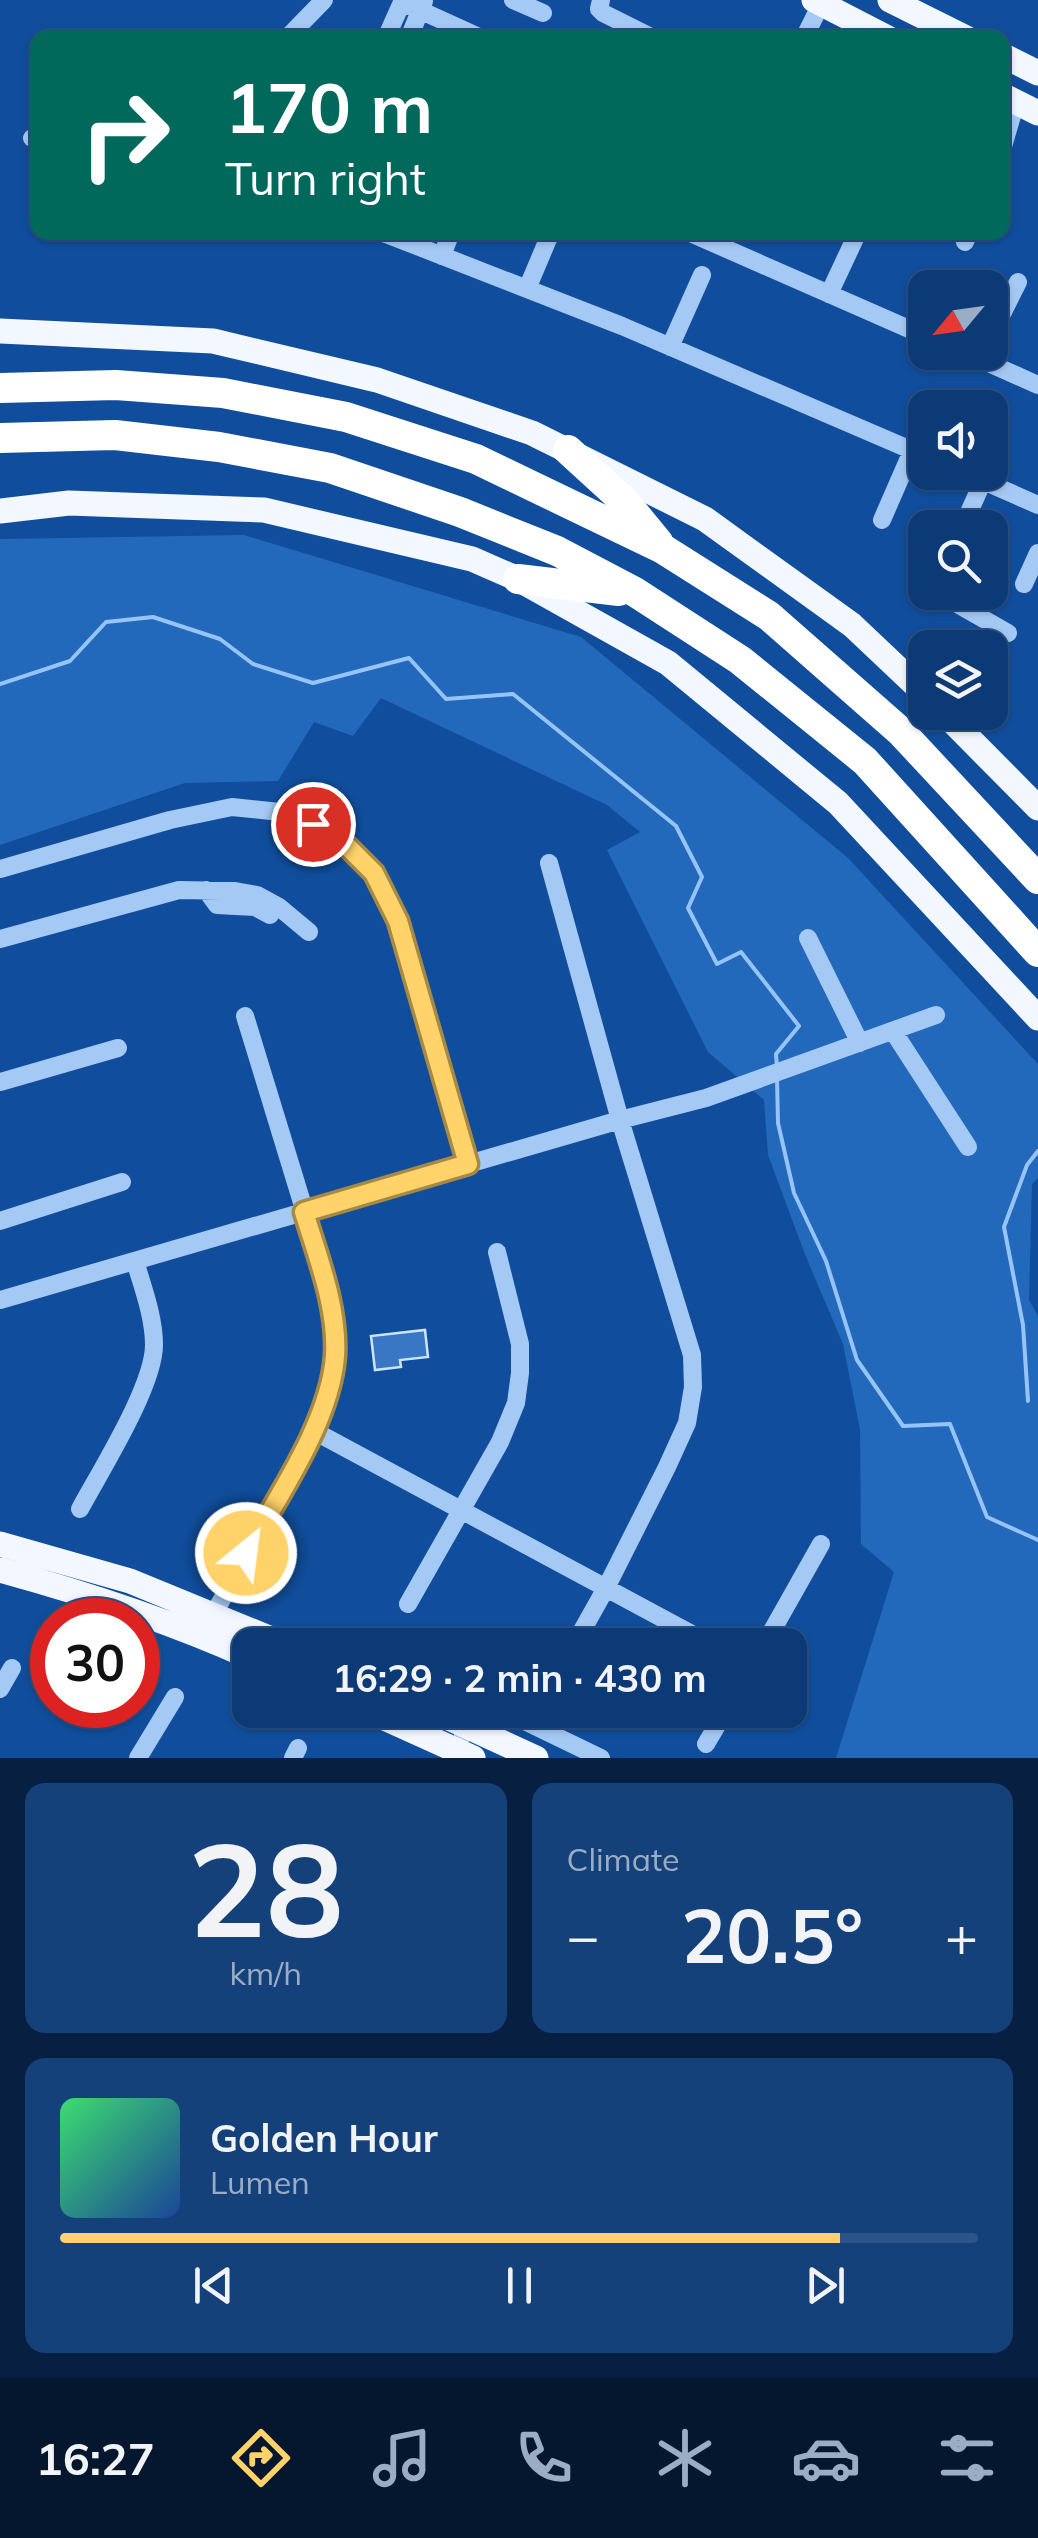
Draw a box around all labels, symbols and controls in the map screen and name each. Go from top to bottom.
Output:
text: 170 m [225,63,433,151]
icon: right [60,70,190,200]
text: Turn right [225,150,426,206]
north arrow [908,270,1008,370]
map controls [908,270,1008,730]
button: sound [908,390,1008,490]
button: search [908,510,1008,610]
button: layers [908,630,1008,730]
pin [271,782,356,867]
icon: arrive [286,797,341,852]
position arrow [194,1501,298,1605]
speed limit sign: 30 [30,1598,160,1728]
text: 16:29 · 2 min · 430 m [332,1654,707,1702]
text: 28 [188,1806,344,1970]
text: Climate [567,1839,679,1879]
text: 20.5° [681,1888,863,1982]
text: − [567,1901,600,1970]
text: + [945,1901,978,1970]
text: km/h [230,1953,302,1993]
text: Golden Hour [210,2114,438,2162]
text: Lumen [210,2162,310,2202]
icon: previous [186,2258,241,2313]
icon: pause [492,2258,547,2313]
icon: next [798,2258,853,2313]
icon: directions [226,2423,296,2493]
icon: music [367,2423,437,2493]
icon: phone [509,2423,579,2493]
icon: climate [650,2423,720,2493]
icon: car [791,2423,861,2493]
icon: filters [932,2423,1002,2493]
text: 16:27 [36,2430,155,2486]

